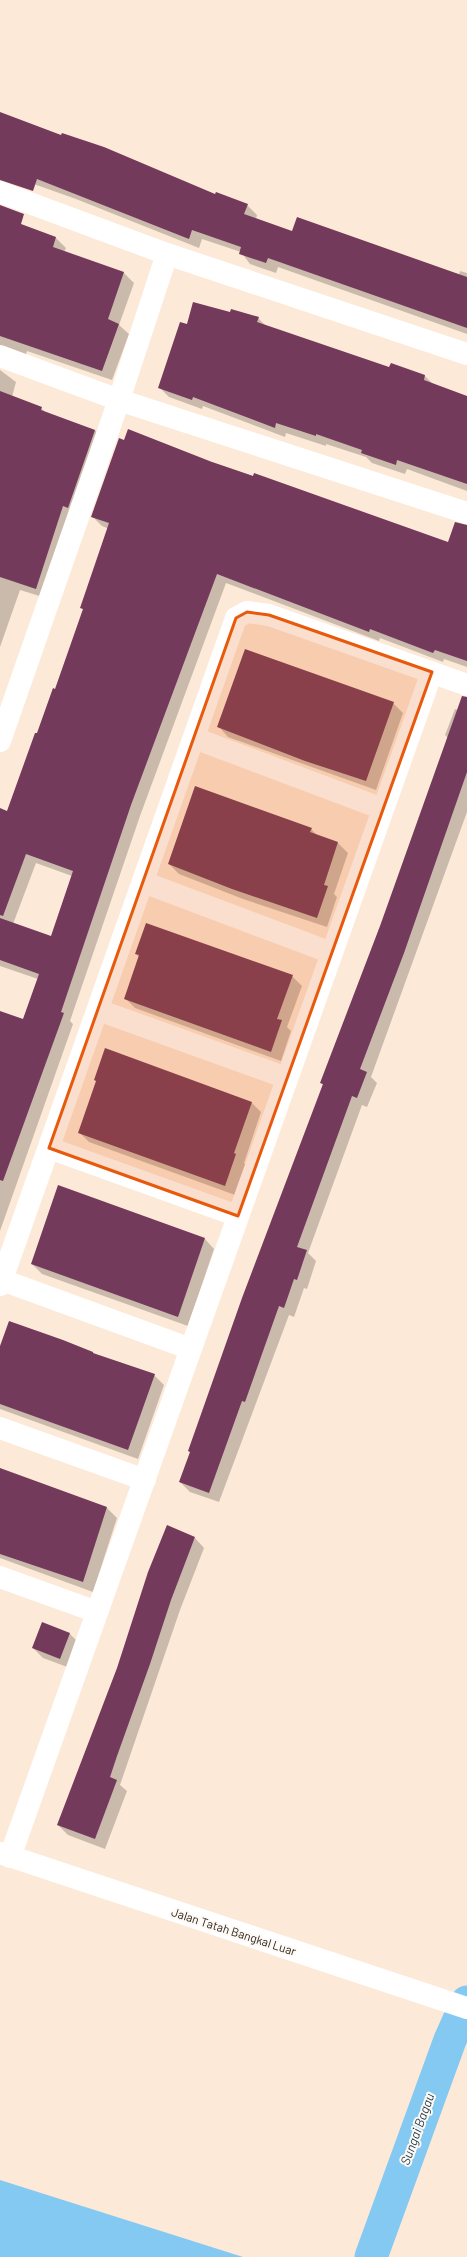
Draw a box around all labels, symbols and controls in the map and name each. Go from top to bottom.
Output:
street label: Jalan Tatah Bangkal Luar [170,1904,299,1958]
water label: Sungai Bagau [397,2091,437,2167]

